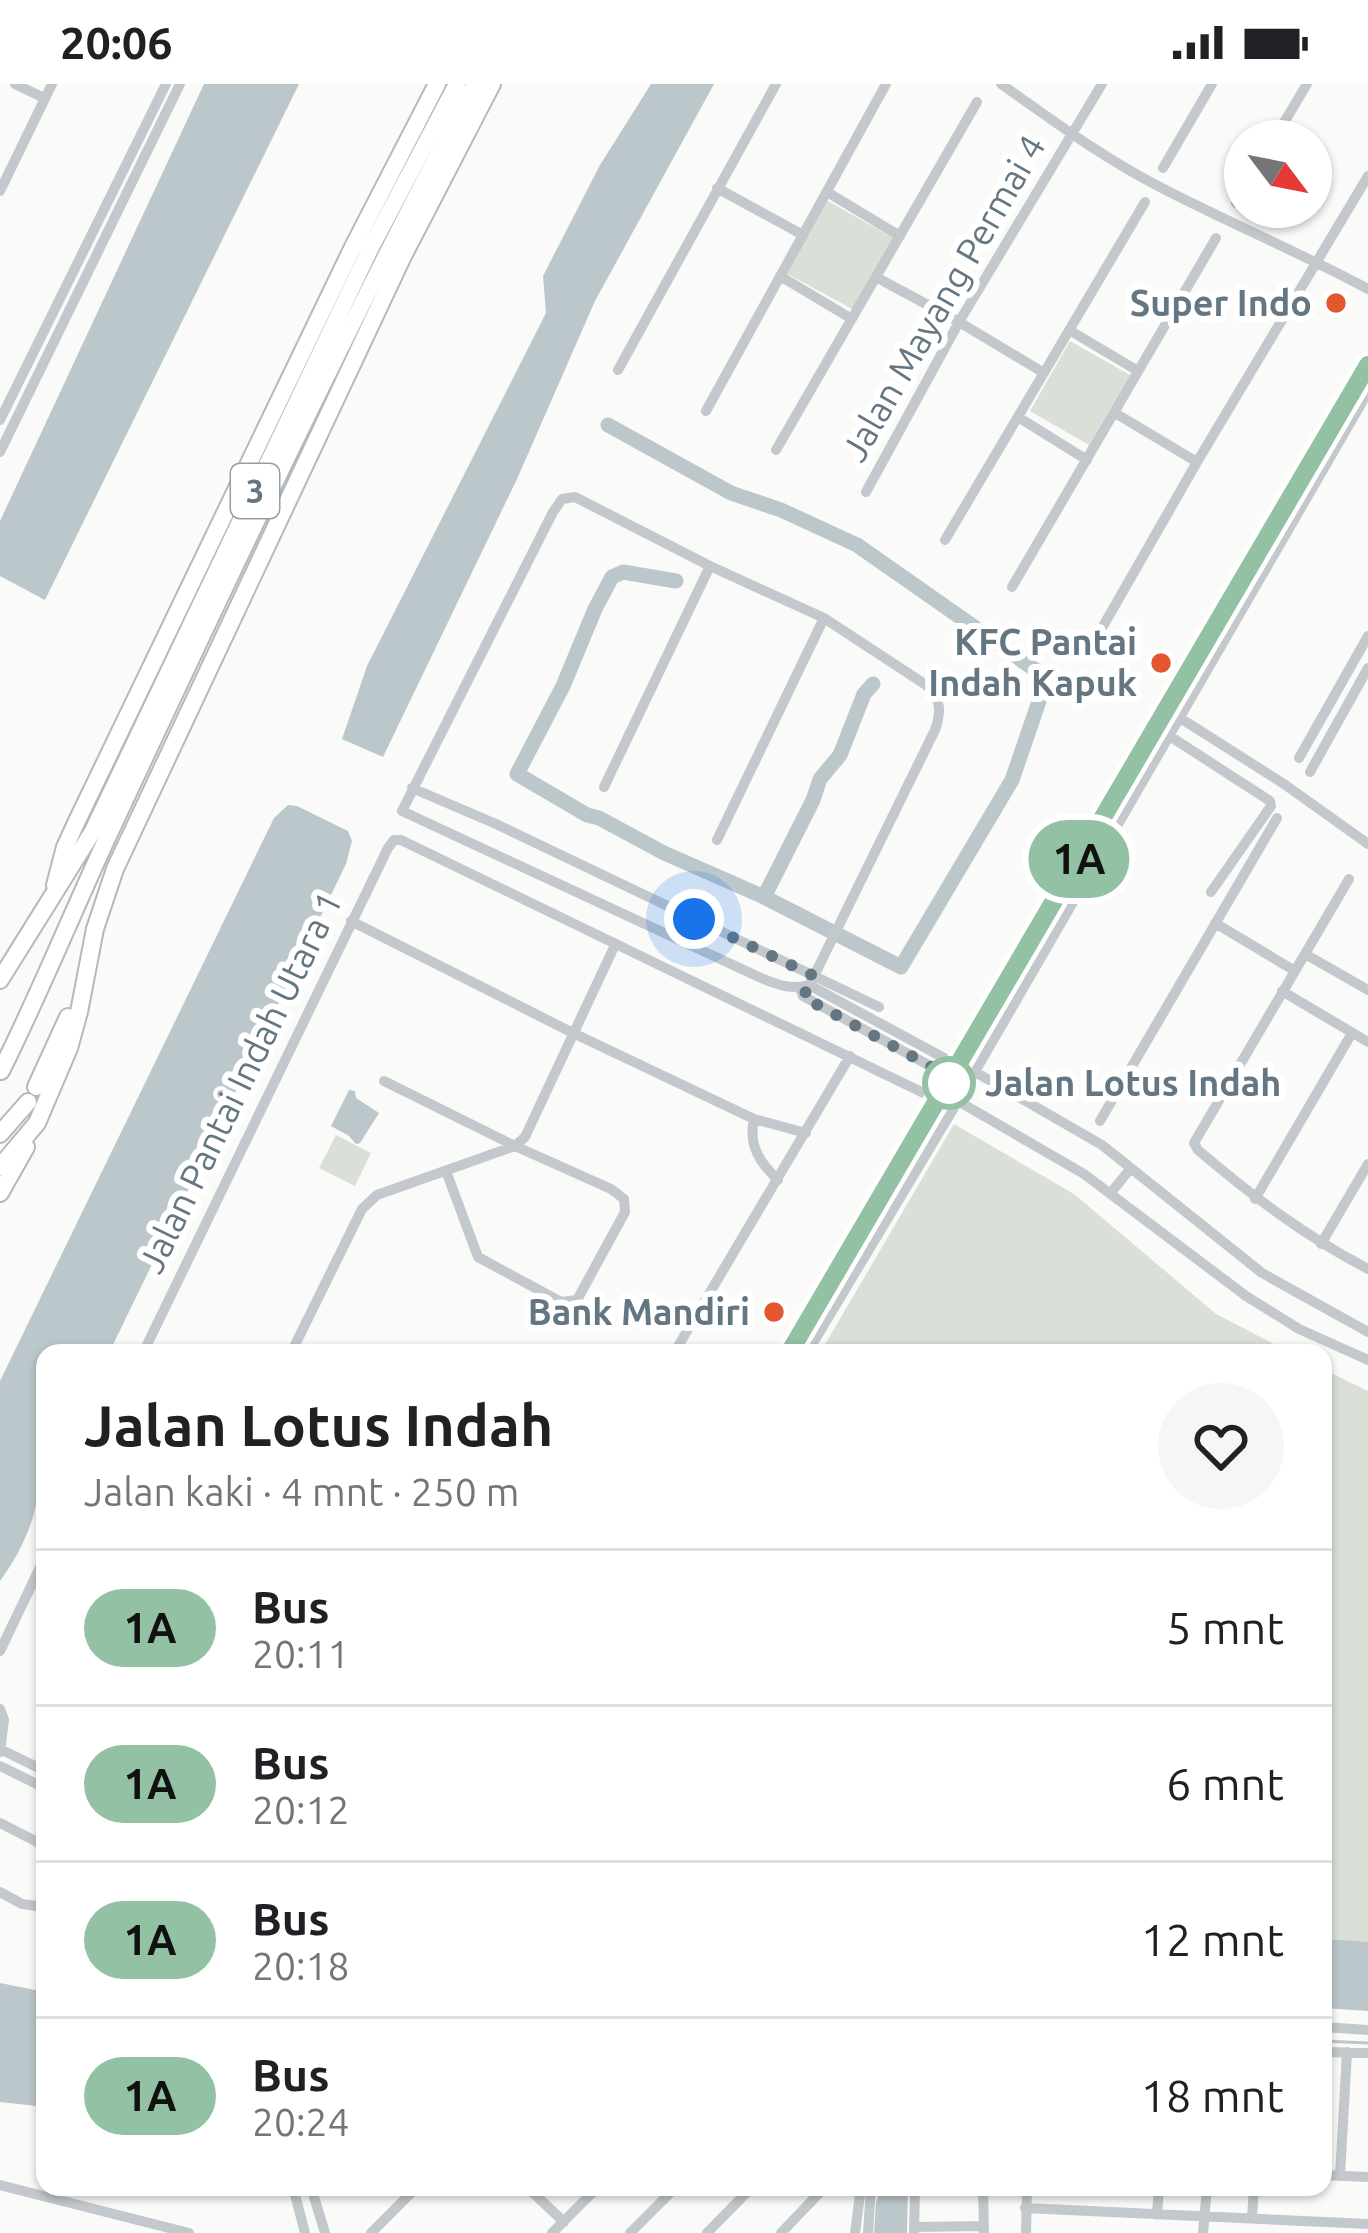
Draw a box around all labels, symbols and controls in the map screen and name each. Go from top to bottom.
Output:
text: 20:06 [60,17,173,68]
north arrow [1224,120,1332,228]
map controls [1224,120,1332,228]
street label: Jalan Mayang Permai 4 [832,128,1053,468]
place label: Super Indo [1130,282,1312,323]
marker: Super Indo [1323,290,1349,316]
road number: 3 [231,464,279,518]
place label: KFC Pantai Indah Kapuk [928,621,1137,703]
marker: KFC Pantai Indah Kapuk [1148,650,1174,676]
line badge: 1A [1025,820,1133,898]
text: 1A [1052,835,1106,882]
street label: Jalan Pantai Indah Utara 1 [129,885,350,1279]
your location [664,889,724,949]
marker: Jalan Lotus Indah [924,1058,974,1108]
place label: Jalan Lotus Indah [985,1062,1281,1103]
place label: Bank Mandiri [528,1291,750,1332]
marker: Bank Mandiri [761,1299,787,1325]
button: heart [1158,1383,1284,1509]
text: Jalan Lotus Indah [84,1393,553,1457]
text: Jalan kaki · 4 mnt · 250 m [84,1470,519,1513]
text: Bus [252,1581,329,1632]
text: 5 mnt [1166,1602,1284,1653]
text: 1A [123,1604,177,1651]
text: 20:11 [252,1632,350,1675]
text: Bus [252,1737,329,1788]
text: 6 mnt [1166,1758,1284,1809]
text: 1A [123,1760,177,1807]
text: 20:12 [252,1788,350,1831]
text: Bus [252,1893,329,1944]
text: 12 mnt [1141,1914,1284,1965]
text: 1A [123,1916,177,1963]
text: 20:18 [252,1944,350,1987]
text: Bus [252,2049,329,2100]
text: 18 mnt [1141,2070,1284,2121]
text: 1A [123,2072,177,2119]
text: 20:24 [252,2100,350,2143]

